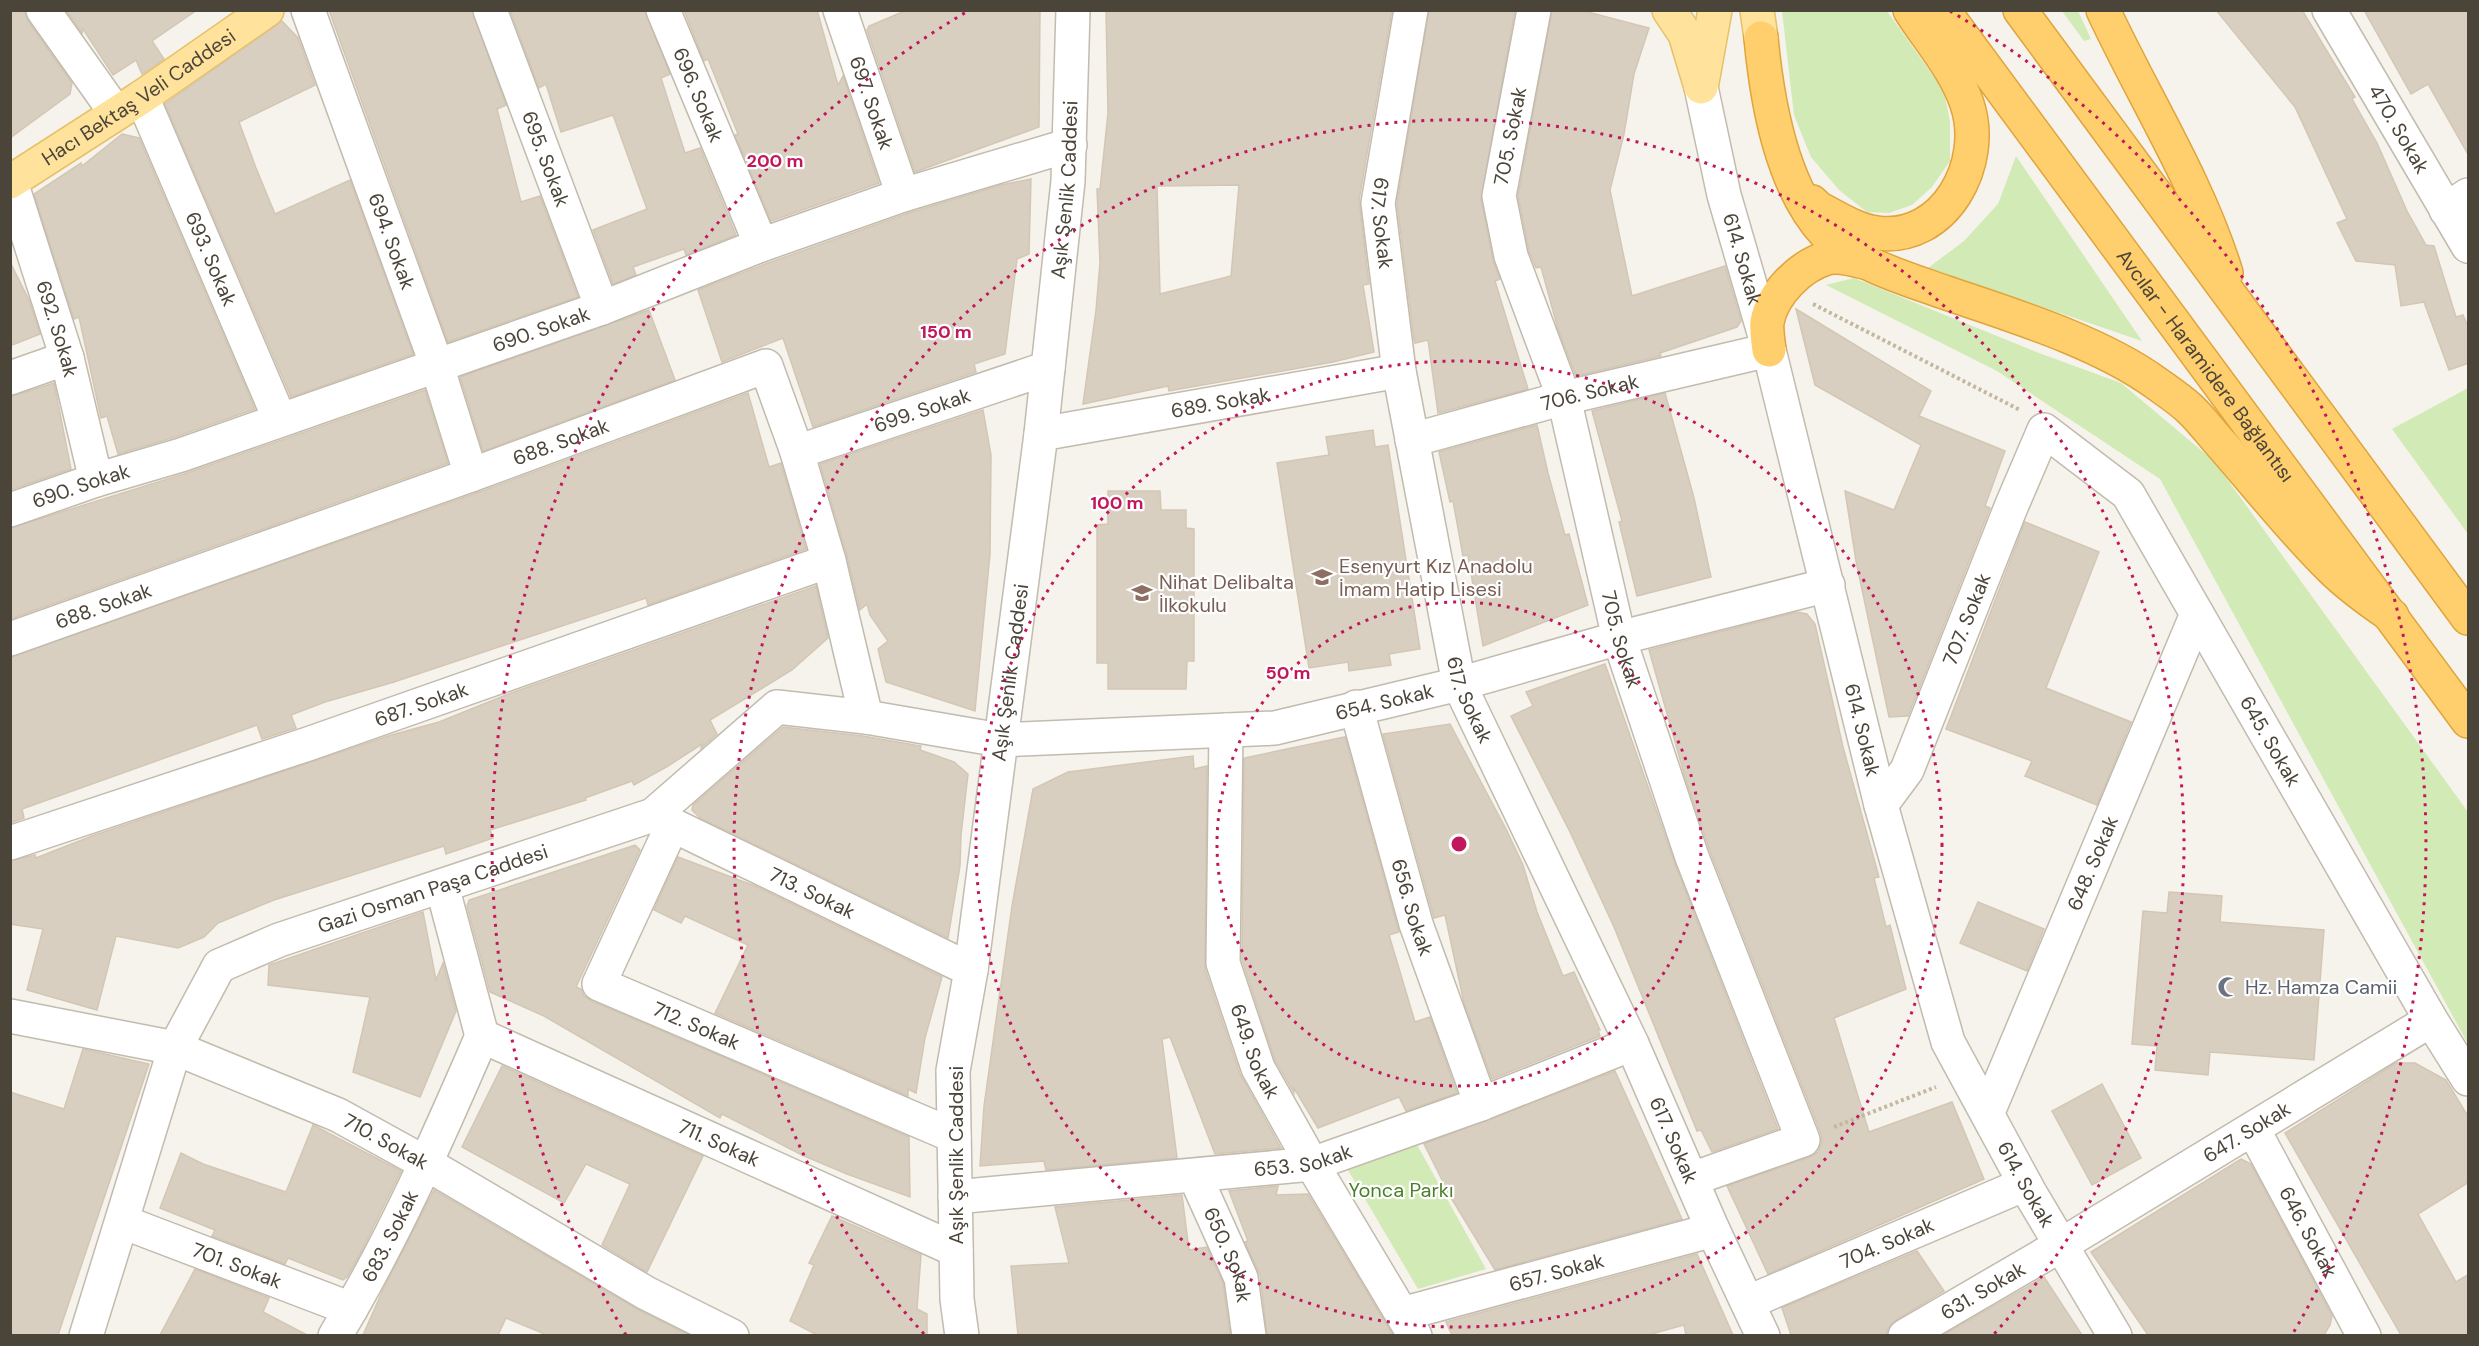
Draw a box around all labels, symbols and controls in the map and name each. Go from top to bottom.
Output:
street label: Hacı Bektaş Veli Caddesi [37,23,241,171]
street label: 696. Sokak [667,44,730,146]
street label: 697. Sokak [844,52,900,153]
street label: 470. Sokak [2363,80,2435,178]
street label: 705. Sokak [1488,84,1532,188]
street label: Aşık Şenlik Caddesi [1045,100,1083,280]
street label: 695. Sokak [516,107,576,211]
text: 200 m [747,149,803,173]
street label: 617. Sokak [1365,175,1399,270]
street label: 694. Sokak [362,190,421,293]
street label: 693. Sokak [180,208,243,310]
street label: 614. Sokak [1717,210,1768,308]
street label: Avcılar - Haramidere Bağlantısı [2111,244,2300,487]
street label: 692. Sokak [30,277,84,380]
street label: 690. Sokak [489,300,593,358]
text: 150 m [920,320,972,344]
street label: 706. Sokak [1538,368,1641,417]
street label: 689. Sokak [1169,381,1272,424]
street label: 699. Sokak [870,382,974,438]
street label: 688. Sokak [509,412,612,471]
street label: 690. Sokak [29,458,133,514]
text: 100 m [1090,491,1144,515]
place label: Esenyurt Kız Anadolu İmam Hatip Lisesi [1339,553,1533,602]
school or university icon: Esenyurt Kız Anadolu İmam Hatip Lisesi [1310,565,1334,589]
place label: Nihat Delibalta İlkokulu [1159,569,1294,618]
street label: 707. Sokak [1937,569,1997,669]
street label: 688. Sokak [51,577,155,635]
school or university icon: Nihat Delibalta İlkokulu [1130,581,1154,605]
street label: Aşık Şenlik Caddesi [985,582,1034,763]
street label: 705. Sokak [1596,588,1648,691]
street label: 617. Sokak [1441,654,1499,748]
text: 50 m [1265,661,1311,685]
street label: 687. Sokak [371,676,471,733]
street label: 654. Sokak [1333,678,1436,726]
street label: 614. Sokak [1839,681,1886,779]
street label: 645. Sokak [2234,691,2307,791]
street label: 648. Sokak [2061,812,2124,914]
centre of rings [1449,834,1469,854]
street label: Gazi Osman Paşa Caddesi [314,838,551,939]
street label: 656. Sokak [1386,856,1439,959]
street label: 713. Sokak [765,861,860,925]
place label: Hz. Hamza Camii [2245,974,2397,1000]
mosque icon: Hz. Hamza Camii [2216,975,2240,999]
street label: 712. Sokak [649,996,744,1056]
street label: 649. Sokak [1225,1000,1286,1104]
street label: Aşık Şenlik Caddesi [943,1066,969,1244]
street label: 617. Sokak [1644,1093,1704,1187]
street label: 647. Sokak [2198,1095,2295,1169]
street label: 710. Sokak [339,1107,433,1175]
street label: 711. Sokak [674,1113,764,1173]
street label: 614. Sokak [1991,1137,2061,1232]
street label: 653. Sokak [1253,1138,1355,1182]
park label: Yonca Parkı [1349,1177,1453,1203]
street label: 646. Sokak [2273,1182,2343,1282]
street label: 683. Sokak [355,1186,424,1287]
street label: 650. Sokak [1198,1203,1257,1304]
street label: 704. Sokak [1836,1211,1938,1275]
street label: 701. Sokak [188,1237,286,1294]
street label: 657. Sokak [1506,1247,1607,1298]
street label: 631. Sokak [1936,1256,2030,1326]

